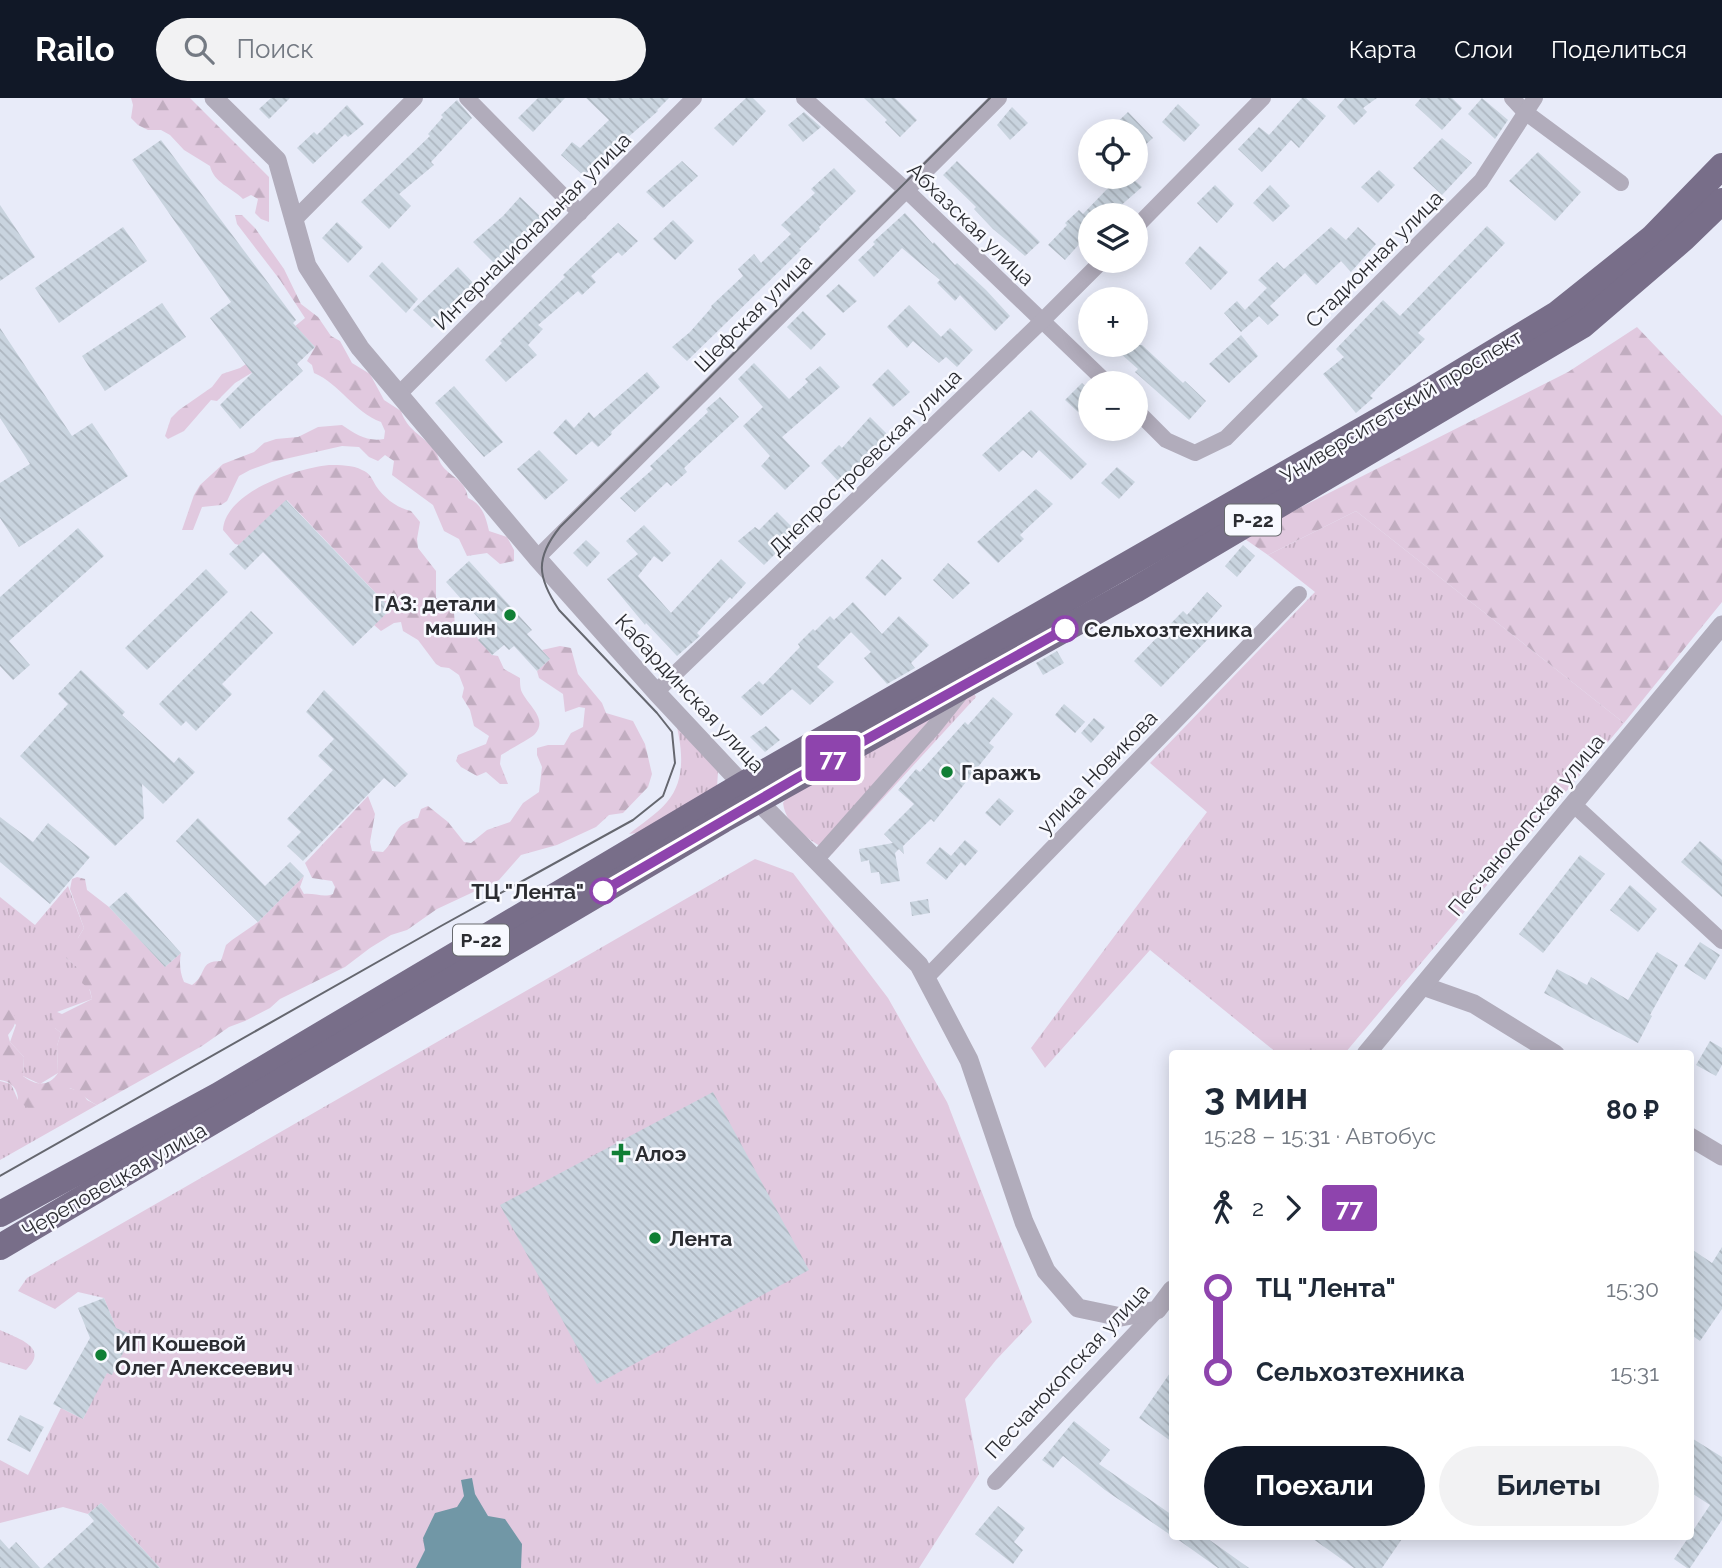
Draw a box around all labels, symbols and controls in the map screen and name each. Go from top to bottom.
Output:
search box [156,18,646,81]
text: Railo [35,30,114,69]
icon: search [180,30,218,68]
text: Поиск [236,34,314,64]
text: Карта [1349,35,1416,64]
text: Слои [1454,35,1513,64]
text: Поделиться [1551,35,1687,64]
map controls [1078,119,1148,441]
button: locate [1078,119,1148,189]
street label: Интернациональная улица [428,127,636,335]
street label: Абхазская улица [902,157,1040,291]
street label: Стадионная улица [1300,185,1448,333]
button: layers [1078,203,1148,273]
street label: Шефская улица [689,249,817,377]
button: + [1078,287,1148,357]
street label: Университетский проспект [1276,324,1526,488]
street label: Днепростроевская улица [764,364,966,560]
button: − [1078,371,1148,441]
road number: Р-22 [1225,504,1281,536]
place label: ГАЗ: детали машин [374,591,496,640]
marker: ГАЗ: детали машин [502,607,518,623]
street label: Кабардинская улица [610,609,770,777]
marker: Сельхозтехника [1052,616,1078,642]
place label: Сельхозтехника [1084,617,1253,642]
street label: улица Новикова [1032,705,1162,839]
street label: Песчанокопская улица [1443,729,1609,921]
line badge: 77 [802,735,864,781]
text: 77 [819,743,847,772]
place label: Гаражъ [961,760,1041,785]
marker: Гаражъ [939,764,955,780]
marker: ТЦ "Лента" [590,878,616,904]
place label: ТЦ "Лента" [471,879,584,904]
road number: Р-22 [453,925,509,956]
text: 3 мин [1204,1073,1308,1118]
text: 80 ₽ [1606,1095,1659,1125]
street label: Череповецкая улица [17,1117,211,1243]
text: 15:28 – 15:31 · Автобус [1204,1122,1436,1149]
place label: Алоэ [635,1141,686,1166]
marker: Алоэ [613,1145,629,1161]
icon: walk [1204,1189,1242,1227]
icon: forward [1274,1189,1312,1227]
text: 77 [1336,1193,1363,1222]
text: 2 [1252,1194,1264,1221]
place label: Лента [669,1226,732,1251]
marker: Лента [647,1230,663,1246]
text: ТЦ "Лента" [1256,1273,1396,1303]
text: 15:30 [1606,1275,1659,1302]
street label: Песчанокопская улица [980,1279,1154,1463]
place label: ИП Кошевой Олег Алексеевич [115,1331,293,1380]
marker: ИП Кошевой Олег Алексеевич [93,1347,109,1363]
text: Сельхозтехника [1256,1357,1465,1387]
text: 15:31 [1610,1359,1659,1386]
button: Поехали [1204,1446,1425,1526]
button: Билеты [1439,1446,1659,1526]

